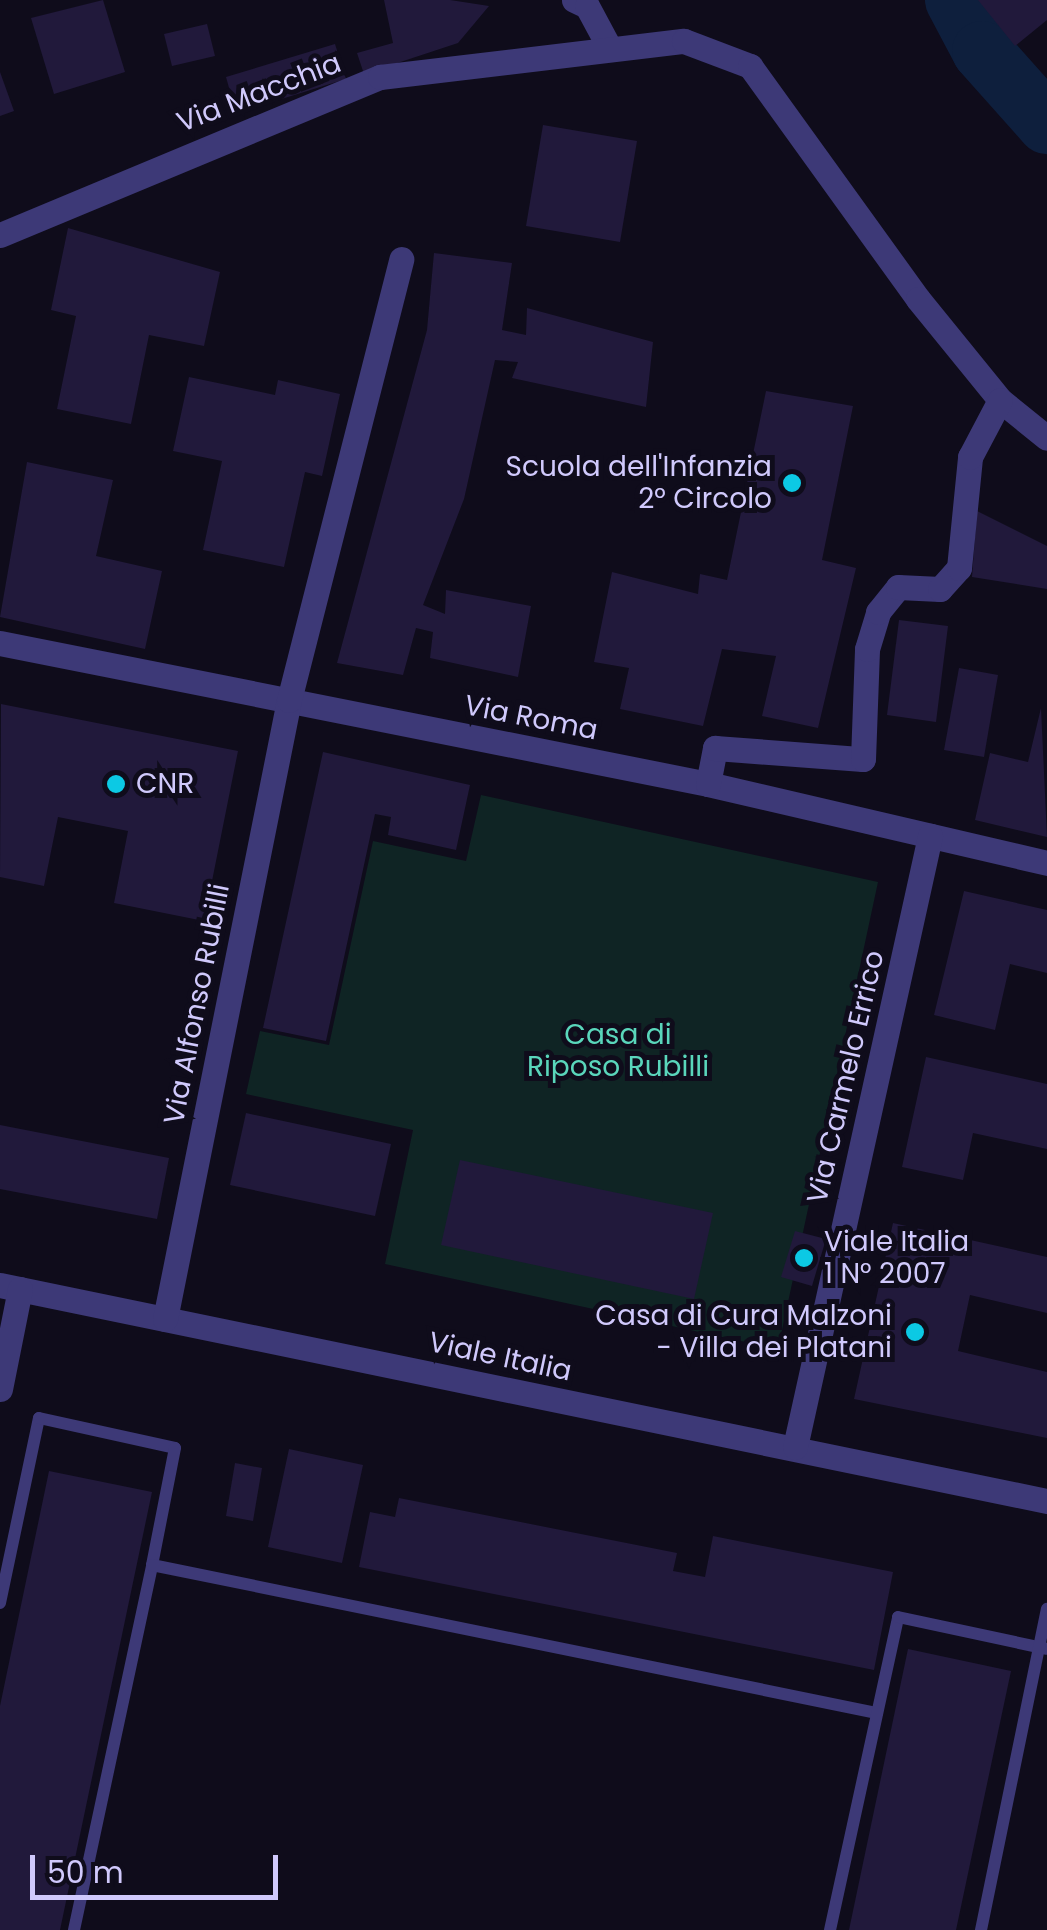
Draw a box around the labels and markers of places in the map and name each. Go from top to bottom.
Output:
place label: Scuola dell'Infanzia 2° Circolo [505,450,772,516]
marker: Scuola dell'Infanzia 2° Circolo [781,472,803,494]
place label: CNR [136,767,194,801]
marker: CNR [105,773,127,795]
place label: Viale Italia 1 N° 2007 [824,1225,969,1291]
marker: Viale Italia 1 N° 2007 [793,1247,815,1269]
place label: Casa di Cura Malzoni - Villa dei Platani [595,1299,892,1365]
marker: Casa di Cura Malzoni - Villa dei Platani [902,1319,928,1345]

